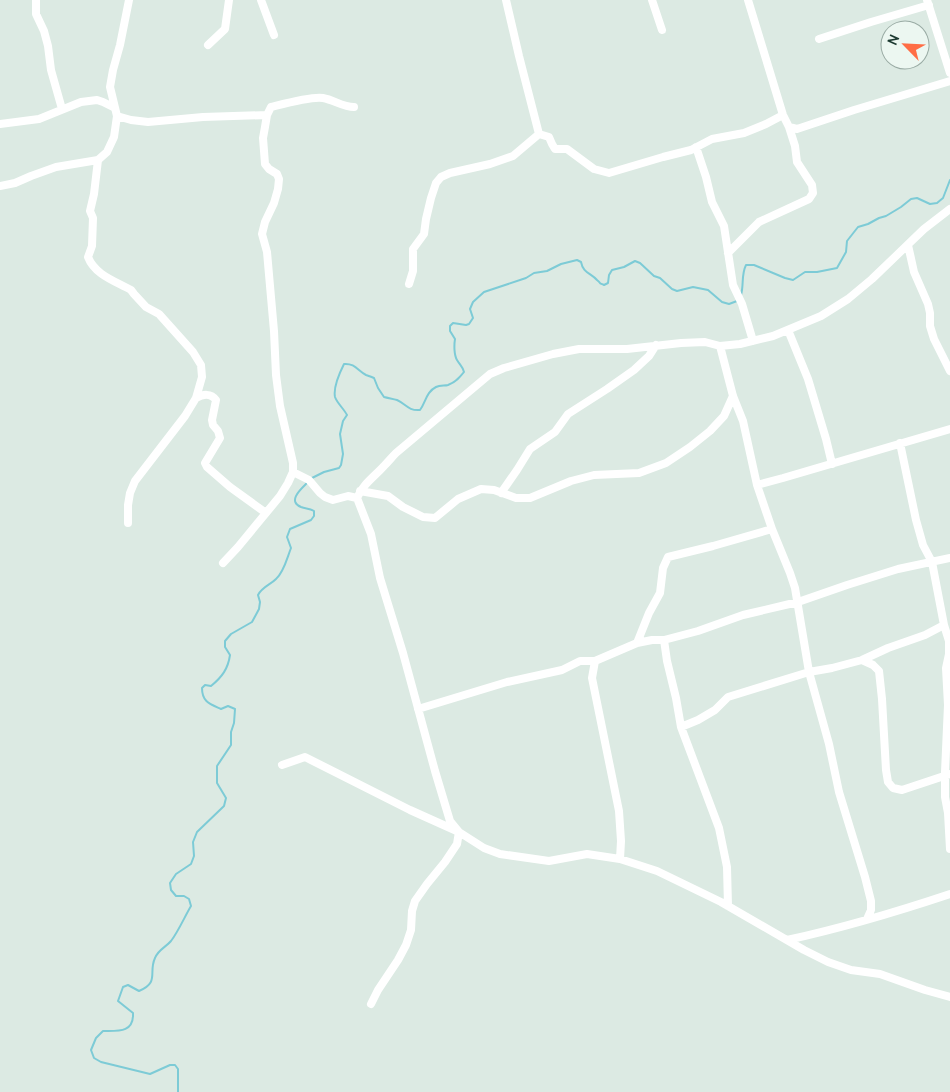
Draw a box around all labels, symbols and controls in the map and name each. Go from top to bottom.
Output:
north arrow [880,20,930,70]
text: N [883,32,903,48]

